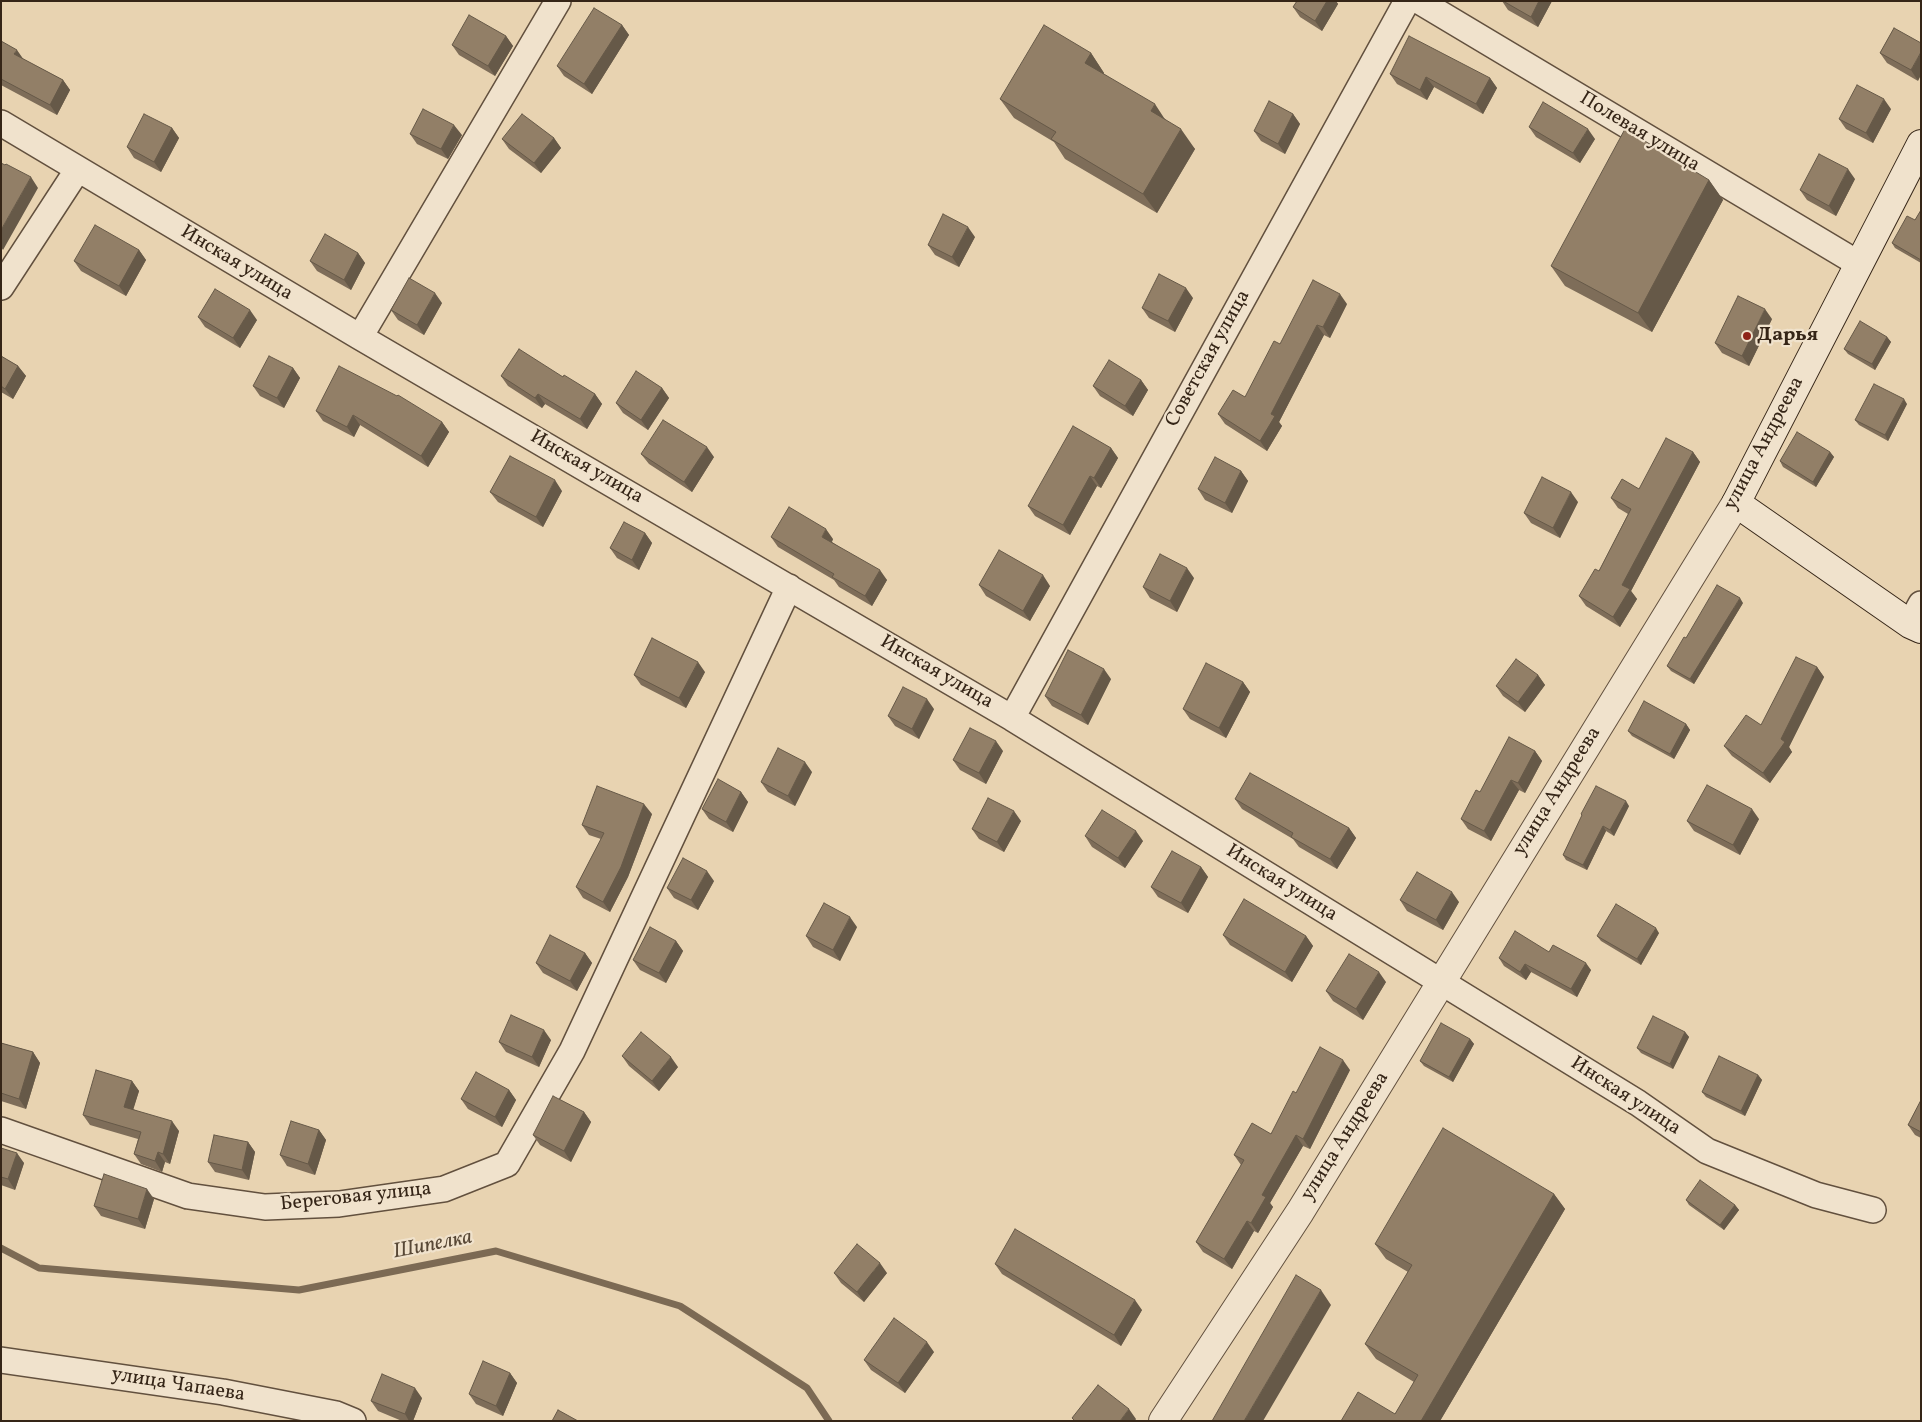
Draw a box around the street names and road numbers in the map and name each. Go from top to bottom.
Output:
street label: Полевая улица [1574,88,1704,178]
street label: Инская улица [175,221,297,307]
street label: Советская улица [1161,286,1257,432]
street label: улица Андреева [1720,373,1810,515]
street label: Инская улица [525,426,647,510]
street label: Инская улица [875,631,997,715]
street label: улица Андреева [1509,723,1607,861]
street label: Инская улица [1221,840,1341,928]
street label: Инская улица [1565,1052,1685,1142]
street label: улица Андреева [1297,1068,1395,1206]
street label: Береговая улица [279,1178,433,1218]
street label: улица Чапаева [110,1364,246,1408]

